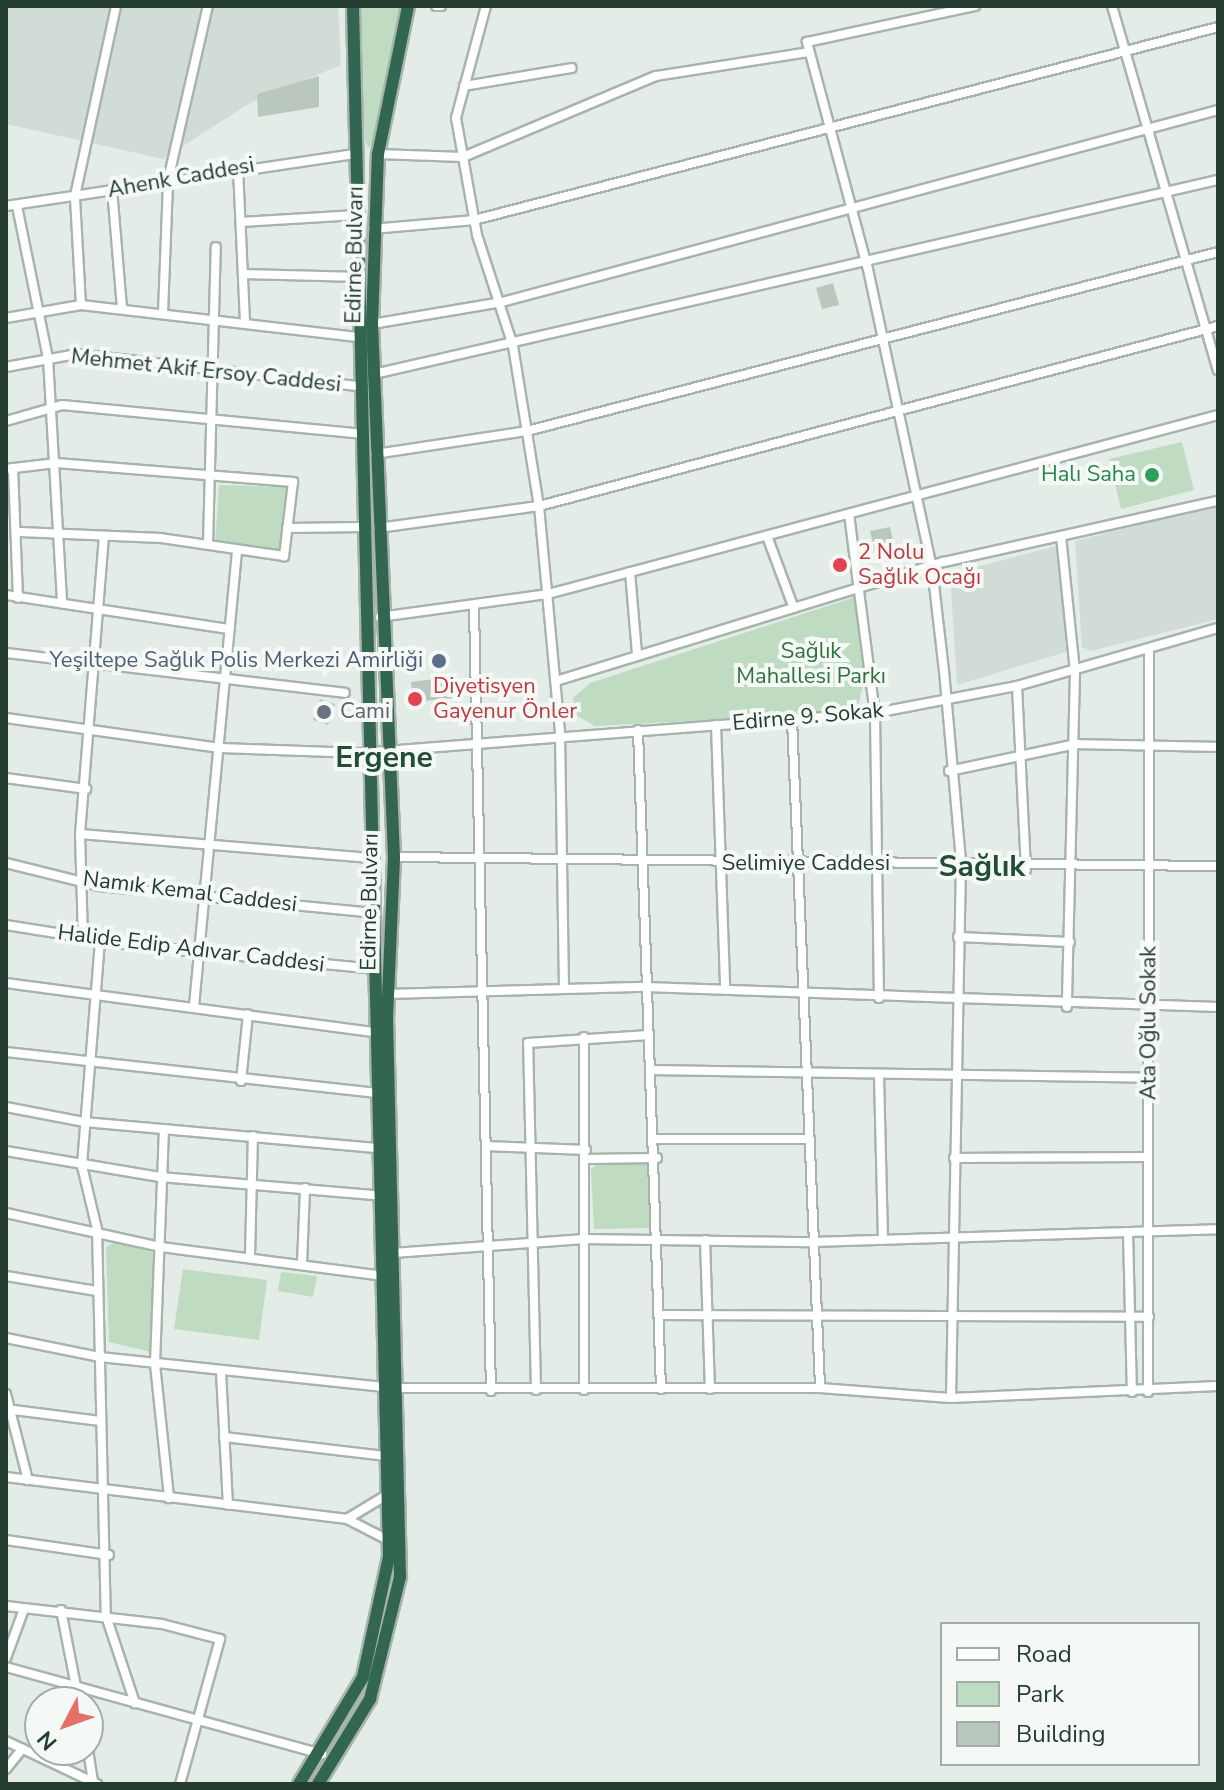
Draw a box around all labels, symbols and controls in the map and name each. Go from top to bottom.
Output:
street label: Ahenk Caddesi [106,152,256,204]
street label: Edirne Bulvarı [341,186,369,324]
street label: Mehmet Akif Ersoy Caddesi [70,344,342,398]
place label: Halı Saha [1041,462,1136,488]
marker: Halı Saha [1143,466,1161,484]
place label: 2 Nolu Sağlık Ocağı [858,539,981,590]
marker: 2 Nolu Sağlık Ocağı [829,554,851,576]
park label: Sağlık Mahallesi Parkı [736,638,886,690]
place label: Yeşiltepe Sağlık Polis Merkezi Amirliği [49,648,423,674]
marker: Yeşiltepe Sağlık Polis Merkezi Amirliği [430,652,448,670]
place label: Diyetisyen Gayenur Önler [433,673,577,724]
marker: Diyetisyen Gayenur Önler [404,688,426,710]
street label: Edirne 9. Sokak [731,697,885,737]
place label: Cami [340,699,390,725]
marker: Cami [315,703,333,721]
district label: Ergene [335,740,433,776]
street label: Edirne Bulvarı [356,833,384,971]
district label: Sağlık [939,849,1025,885]
street label: Selimiye Caddesi [722,851,890,877]
street label: Namık Kemal Caddesi [81,866,299,918]
street label: Halide Edip Adıvar Caddesi [56,920,326,978]
street label: Ata Oğlu Sokak [1136,946,1162,1100]
legend [940,1622,1200,1766]
text: Road [1016,1638,1072,1670]
text: Park [1016,1678,1064,1710]
north arrow [24,1686,104,1766]
text: Building [1016,1718,1106,1750]
text: N [31,1724,64,1756]

